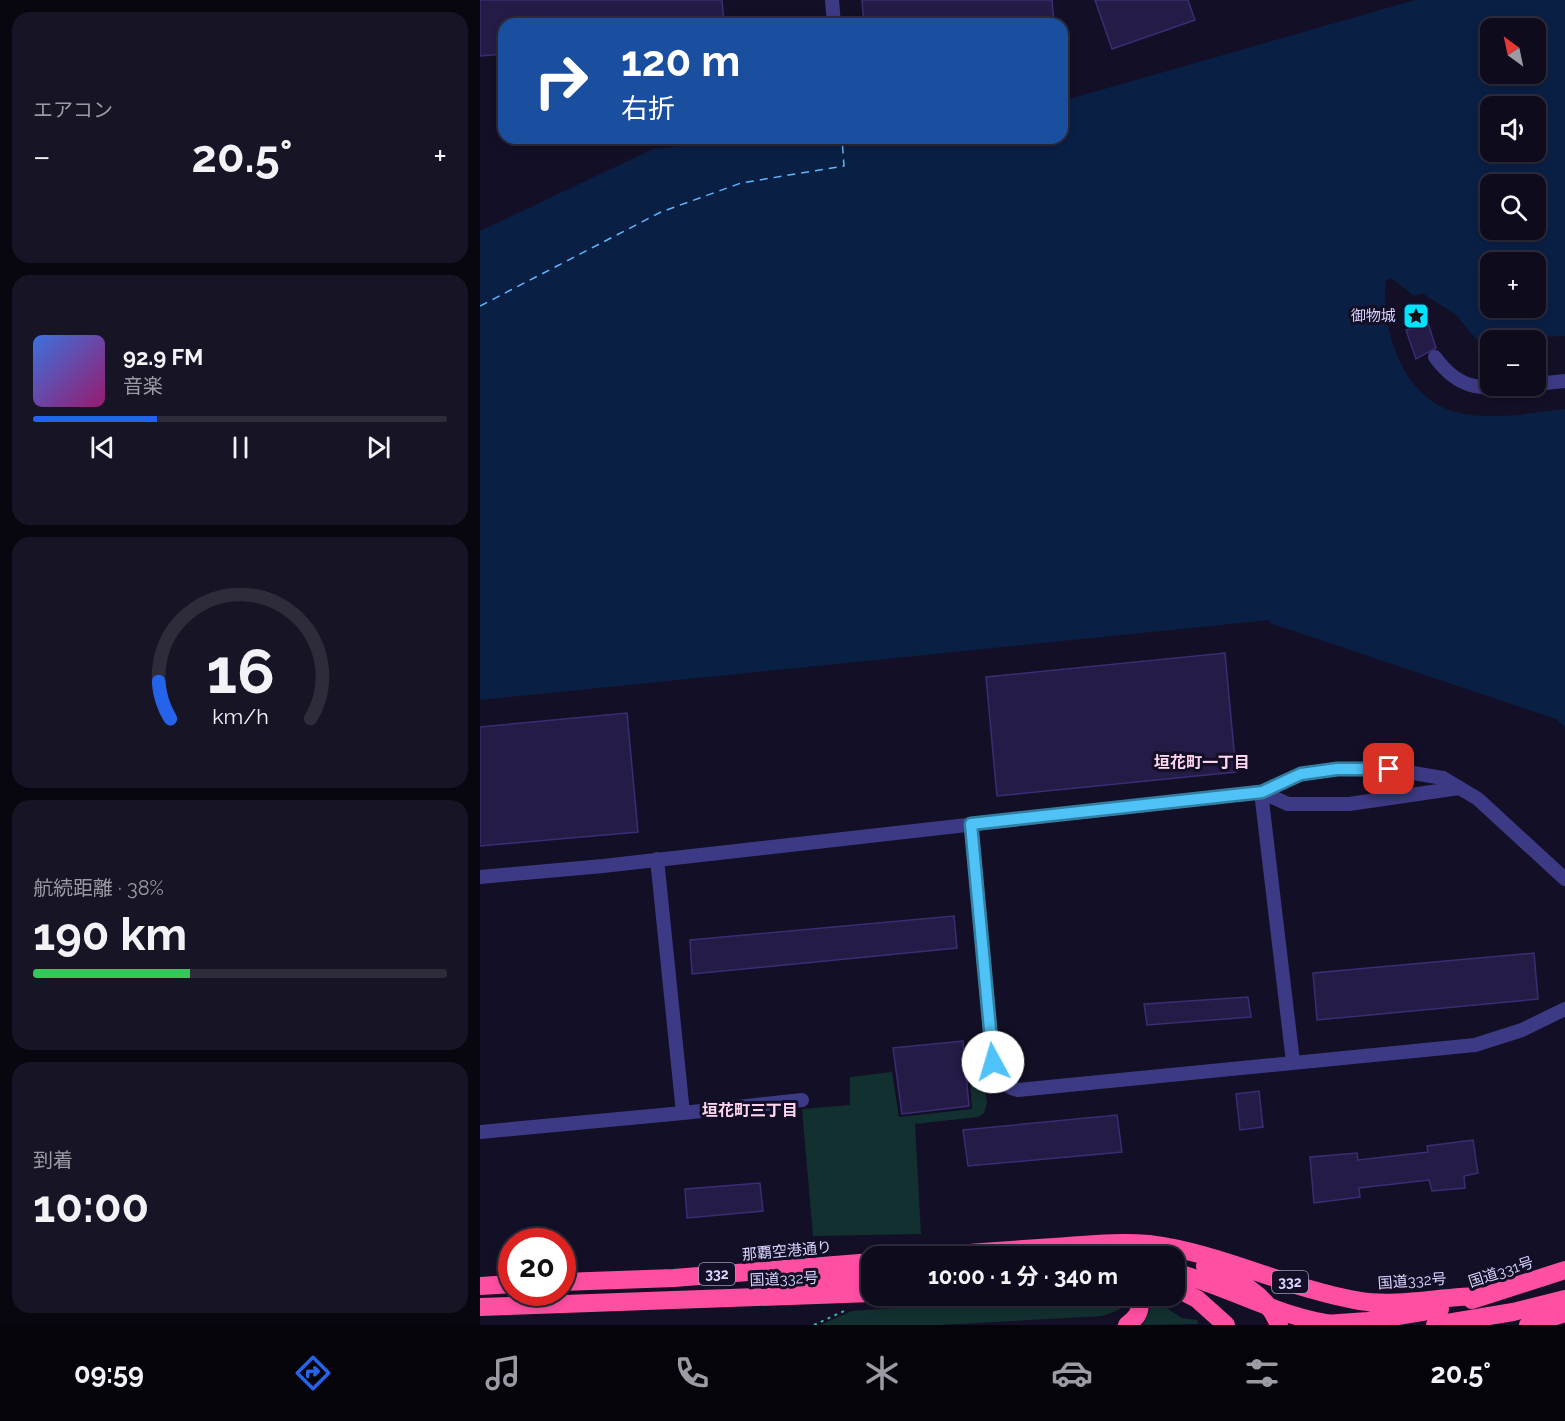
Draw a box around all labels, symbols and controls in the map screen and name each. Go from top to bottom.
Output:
north arrow [1480,18,1546,84]
map controls [1480,18,1546,396]
text: 120 m [621,37,740,86]
icon: right [522,42,600,120]
text: 右折 [621,93,675,124]
button: sound [1480,96,1546,162]
text: エアコン [33,98,113,122]
text: 20.5° [192,130,292,183]
text: − [33,137,51,176]
text: + [433,137,447,176]
button: search [1480,174,1546,240]
button: + [1480,252,1546,318]
place icon: 御物城 [1401,301,1431,331]
place label: 御物城 [1351,307,1396,325]
button: − [1480,330,1546,396]
text: 92.9 FM [123,344,203,370]
text: 音楽 [123,374,163,398]
icon: previous [86,431,119,464]
icon: pause [224,431,257,464]
icon: next [362,431,395,464]
text: 16 [206,635,274,709]
text: km/h [212,705,268,730]
pin [1363,743,1414,794]
icon: arrive [1372,752,1405,785]
district label: 垣花町一丁目 [1154,753,1250,772]
text: 航続距離 · 38% [33,876,164,900]
text: 190 km [33,908,187,961]
position arrow [961,1030,1025,1094]
district label: 垣花町三丁目 [702,1101,798,1120]
text: 到着 [33,1148,73,1172]
text: 10:00 [33,1180,149,1233]
speed limit sign: 20 [498,1228,576,1306]
street label: 那覇空港通り [741,1238,833,1264]
street label: 国道331号 [1466,1253,1536,1291]
road number: 332 [699,1263,735,1285]
text: 10:00 · 1 分 · 340 m [928,1263,1118,1289]
street label: 国道332号 [749,1269,819,1289]
street label: 国道332号 [1377,1270,1447,1292]
road number: 332 [1272,1271,1308,1293]
icon: directions [292,1352,334,1394]
icon: music [482,1352,524,1394]
icon: phone [671,1352,713,1394]
icon: climate [861,1352,903,1394]
icon: car [1051,1352,1093,1394]
icon: filters [1241,1352,1283,1394]
text: 09:59 [74,1358,144,1389]
text: 20.5° [1430,1358,1491,1389]

